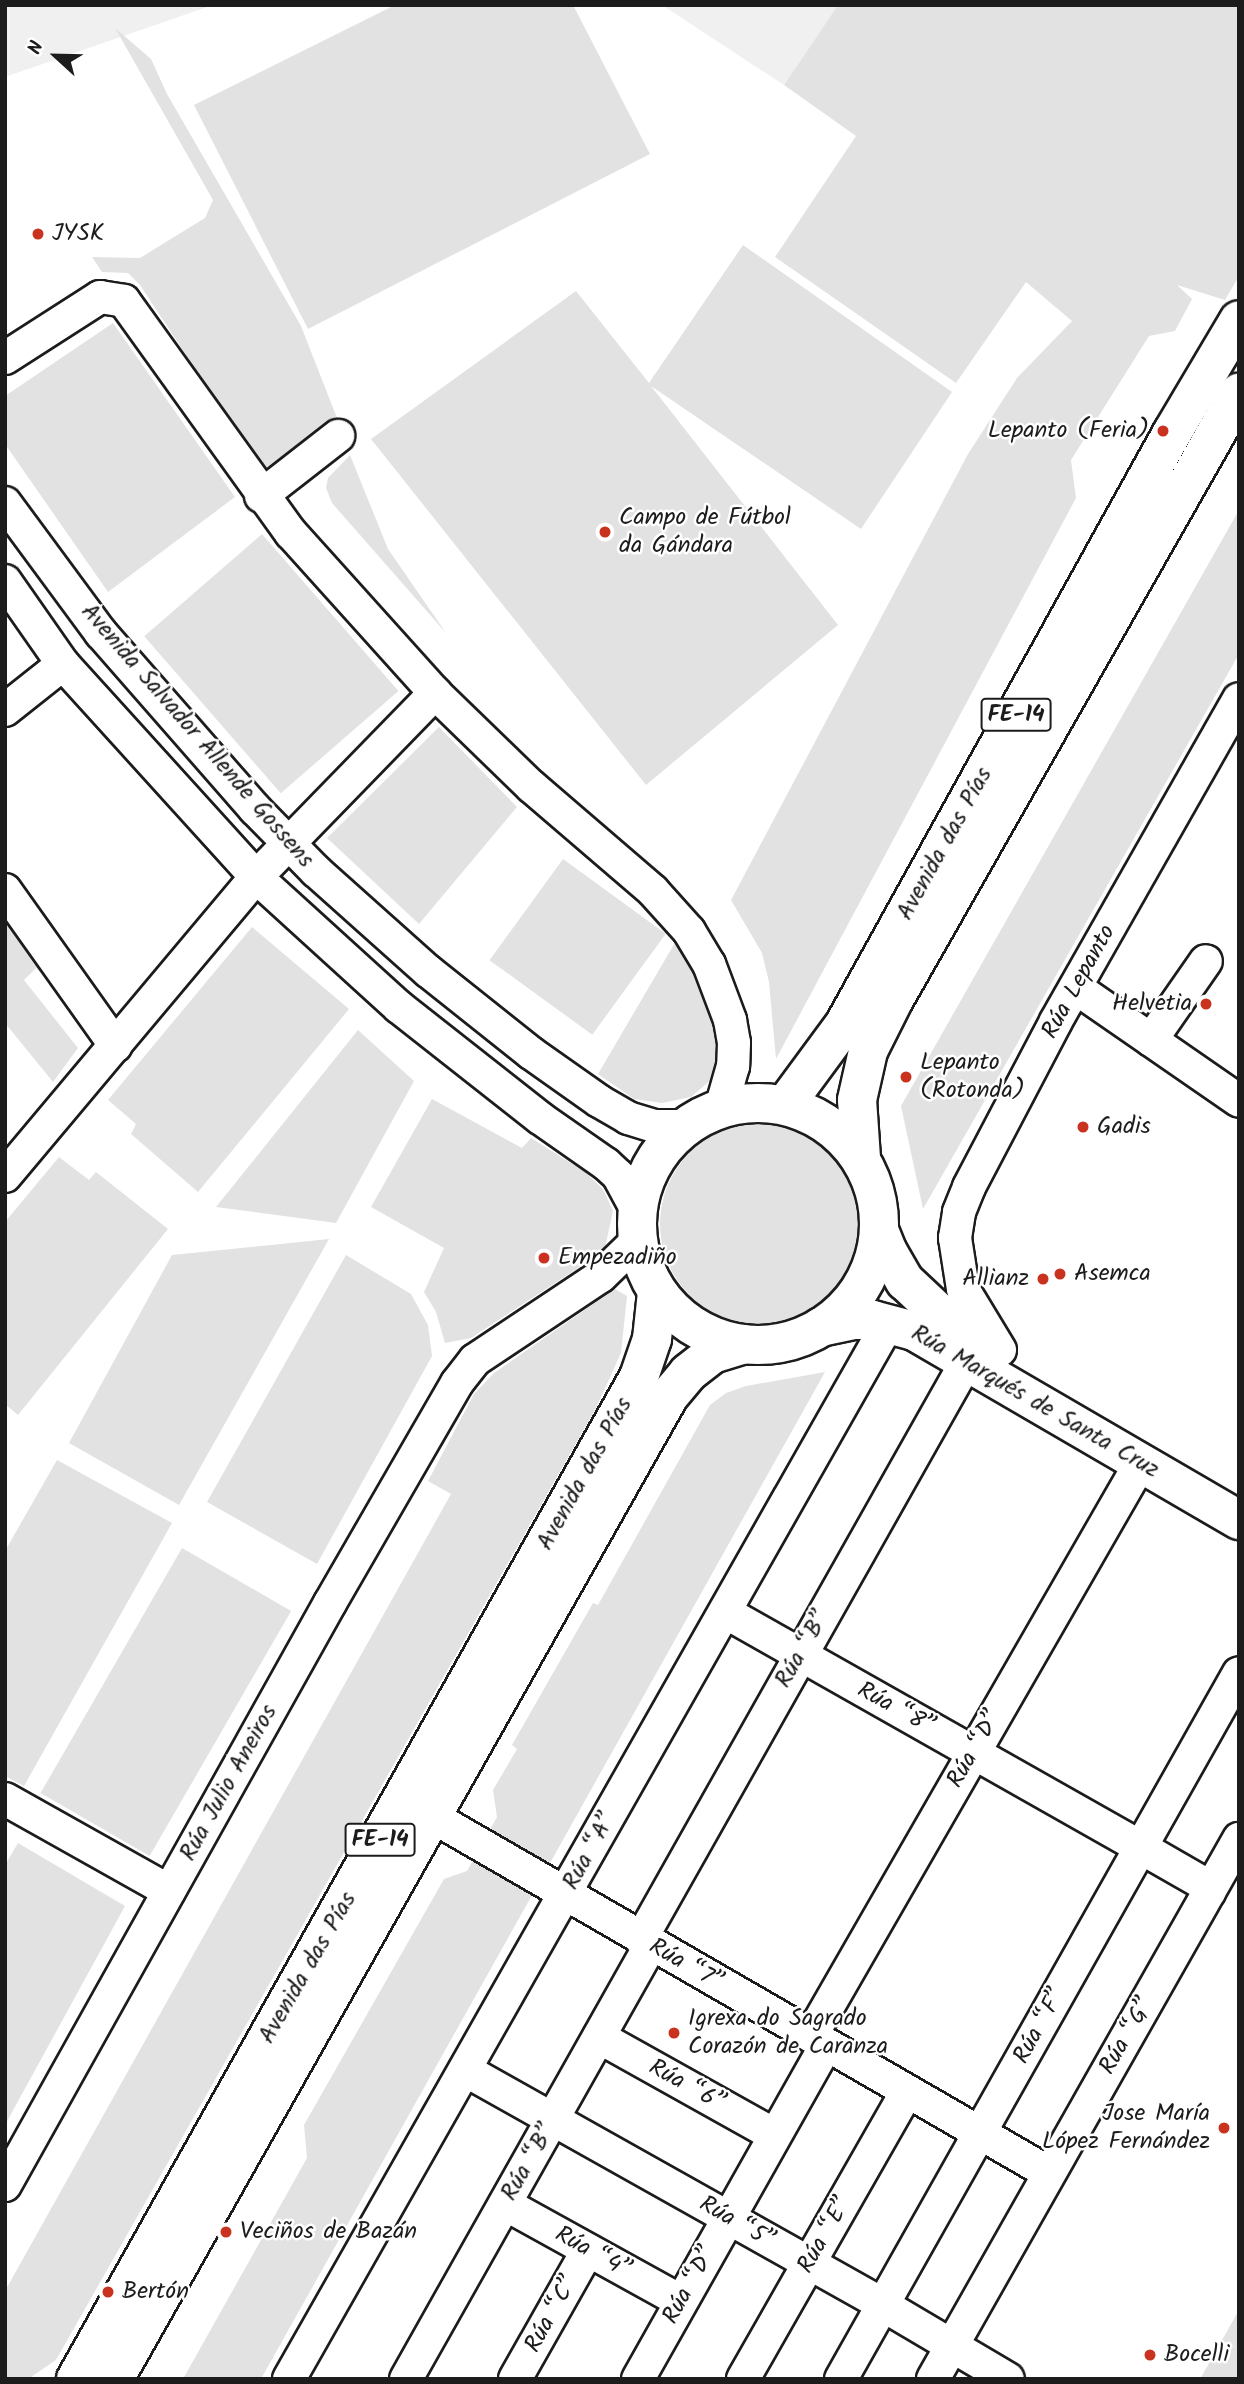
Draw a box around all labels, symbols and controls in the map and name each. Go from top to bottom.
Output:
north arrow [21,21,91,91]
text: N [20,37,53,59]
place label: JYSK [52,220,104,248]
marker: JYSK [30,226,46,242]
place label: Lepanto (Feria) [988,417,1149,445]
marker: Lepanto (Feria) [1155,423,1171,439]
place label: Campo de Fútbol da Gándara [619,504,791,560]
marker: Campo de Fútbol da Gándara [597,524,613,540]
street label: Avenida Salvador Allende Gossens [74,598,320,874]
road number: FE-14 [979,695,1053,734]
street label: Avenida das Pías [891,763,999,925]
street label: Rúa Lepanto [1036,920,1122,1044]
place label: Helvetia [1112,990,1192,1018]
marker: Helvetia [1198,996,1214,1012]
place label: Lepanto (Rotonda) [920,1049,1025,1105]
marker: Lepanto (Rotonda) [898,1069,914,1085]
place label: Gadis [1097,1113,1151,1141]
marker: Gadis [1075,1119,1091,1135]
place label: Empezadiño [558,1244,677,1272]
marker: Empezadiño [536,1250,552,1266]
place label: Asemca [1074,1260,1151,1288]
place label: Allianz [962,1265,1029,1293]
marker: Asemca [1052,1266,1068,1282]
marker: Allianz [1035,1271,1051,1287]
street label: Rúa Marqués de Santa Cruz [906,1319,1164,1485]
street label: Avenida das Pías [531,1393,639,1555]
street label: Rúa “B” [769,1605,837,1693]
street label: Rúa “8” [852,1676,940,1742]
street label: Rúa Julio Aneiros [174,1700,284,1866]
street label: Rúa “D” [941,1705,1009,1793]
street label: Rúa “A” [557,1807,623,1895]
road number: FE-14 [343,1820,417,1859]
street label: Avenida das Pías [253,1887,363,2049]
street label: Rúa “7” [644,1932,728,1998]
street label: Rúa “F” [1007,1983,1073,2069]
street label: Rúa “G” [1093,1992,1161,2080]
place label: Igrexa do Sagrado Corazón de Caranza [688,2005,888,2061]
marker: Igrexa do Sagrado Corazón de Caranza [666,2025,682,2041]
street label: Rúa “6” [644,2053,730,2119]
place label: Jose María López Fernández [1042,2100,1210,2156]
street label: Rúa “B” [495,2118,563,2206]
marker: Jose María López Fernández [1216,2120,1232,2136]
street label: Rúa “5” [694,2190,780,2256]
street label: Rúa “E” [792,2191,858,2279]
place label: Veciños de Bazán [240,2218,417,2246]
street label: Rúa “4” [550,2220,636,2286]
marker: Veciños de Bazán [218,2224,234,2240]
street label: Rúa “D” [657,2241,723,2329]
street label: Rúa “C” [519,2270,585,2358]
place label: Bertón [122,2278,189,2306]
marker: Bertón [100,2284,116,2300]
place label: Bocelli [1164,2341,1229,2369]
marker: Bocelli [1142,2347,1158,2363]

